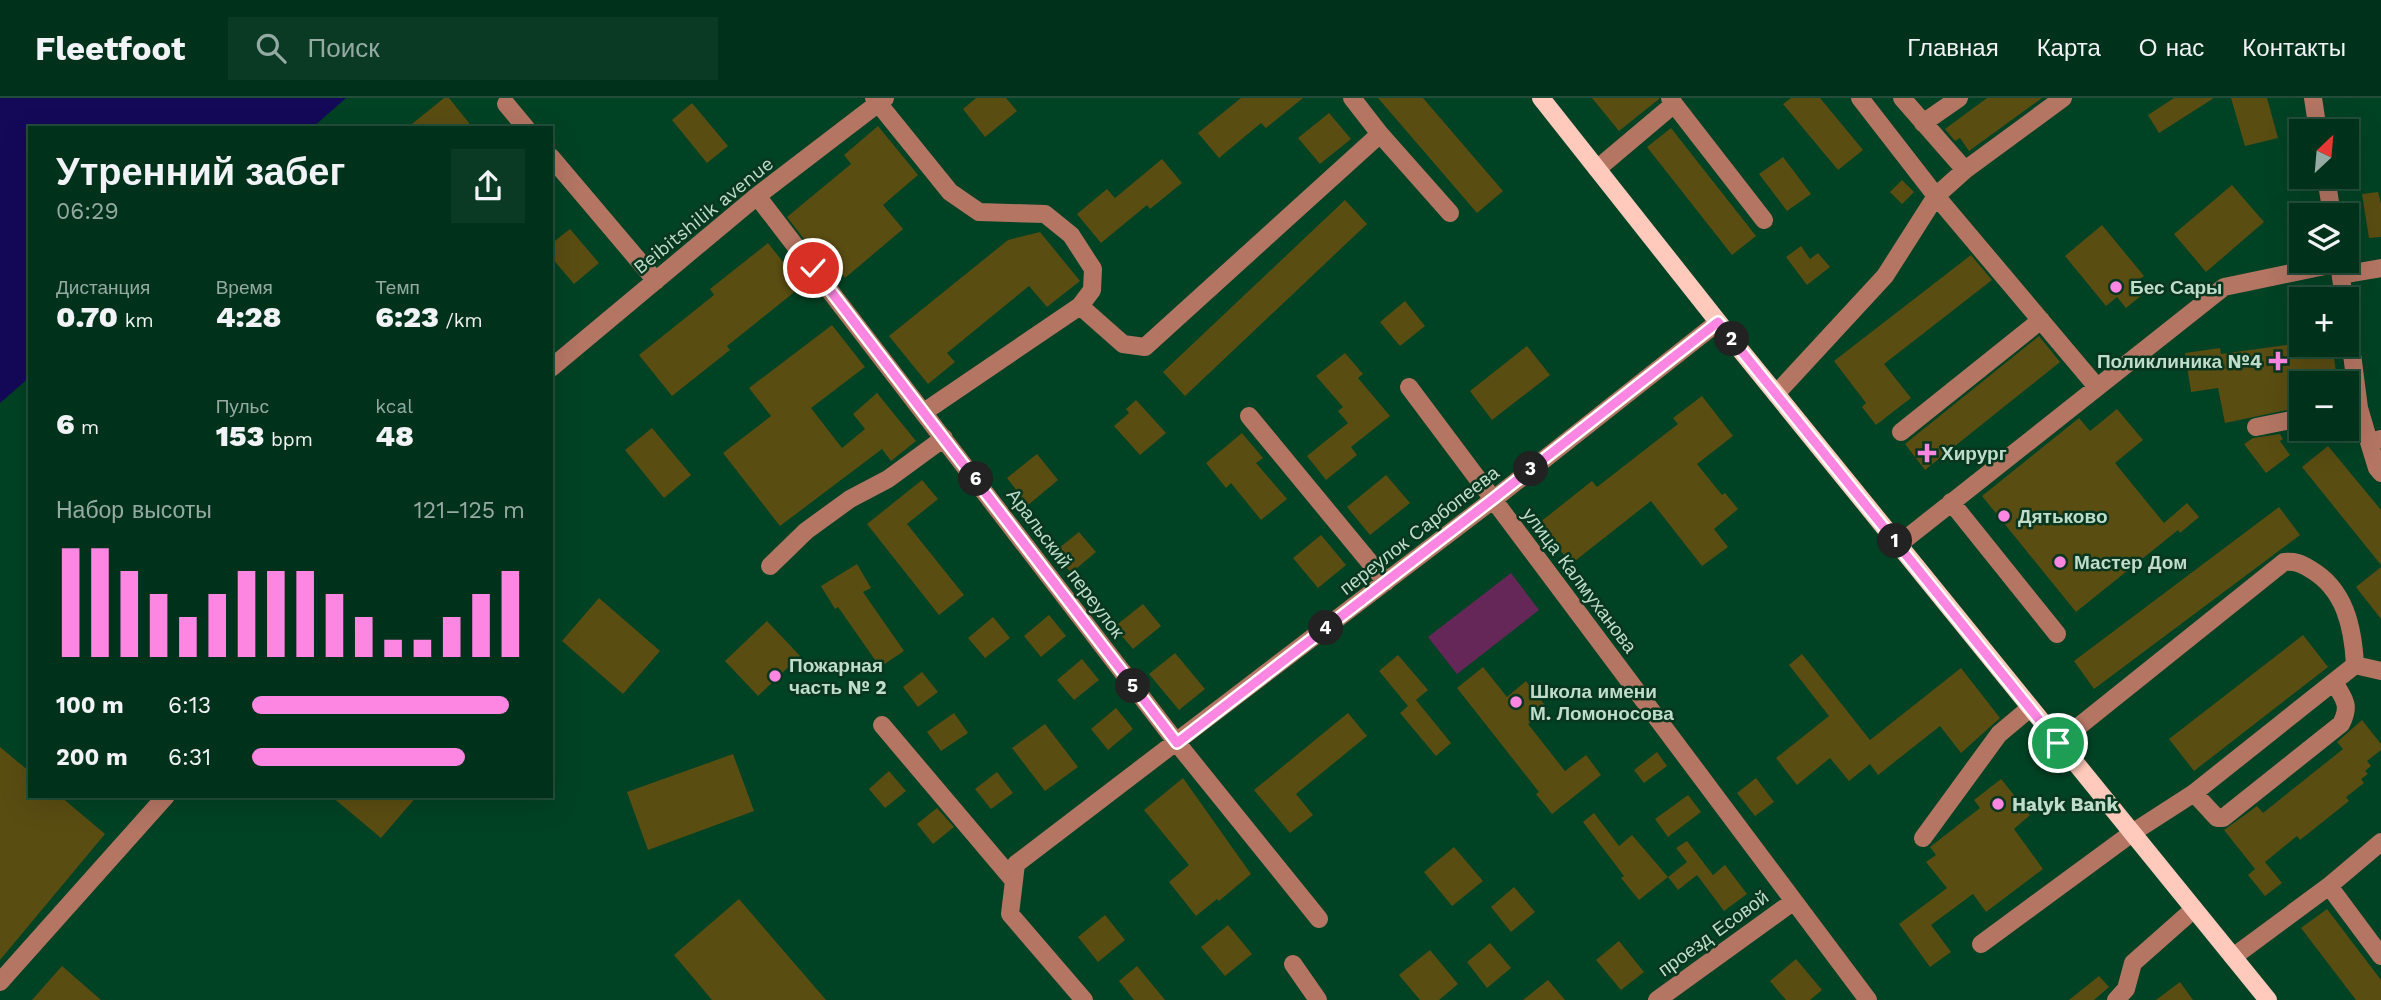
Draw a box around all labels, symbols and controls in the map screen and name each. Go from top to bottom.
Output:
search box [228,17,718,80]
text: Fleetfoot [35,29,186,68]
icon: search [252,29,290,67]
text: Поиск [308,33,380,63]
text: Главная [1907,34,1999,62]
text: Карта [2037,34,2101,62]
text: О нас [2139,34,2204,62]
text: Контакты [2242,34,2346,62]
north arrow [2289,119,2359,189]
map controls [2289,119,2359,441]
button: share [451,149,525,223]
text: Утренний забег [56,150,345,194]
street label: Beibitshilik avenue [629,152,778,279]
text: 06:29 [56,198,119,225]
button: layers [2289,203,2359,273]
pin [783,238,843,298]
icon: check [794,249,832,287]
text: Дистанция [56,276,150,299]
text: Время [216,276,273,299]
text: Темп [375,276,420,299]
place label: Бес Сары [2130,276,2222,299]
marker: Бес Сары [2108,279,2124,295]
button: + [2289,287,2359,357]
text: 0.70 [56,299,118,334]
text: 4:28 [216,299,282,334]
text: 6:23 [375,299,439,334]
text: km [118,309,154,332]
text: /km [439,309,483,332]
pin: 2 [1714,322,1750,356]
text: 2 [1726,327,1737,350]
place label: Поликлиника №4 [2097,350,2262,373]
marker: Поликлиника №4 [2268,351,2288,371]
button: − [2289,371,2359,441]
text: Пульс [216,395,269,418]
text: kcal [375,395,413,418]
text: 6 [56,406,75,441]
text: m [75,416,99,439]
text: 153 [216,418,264,453]
text: 48 [375,418,414,453]
text: bpm [264,428,313,451]
place label: Хирург [1941,442,2007,465]
marker: Хирург [1919,445,1935,461]
pin: 3 [1514,452,1548,486]
text: 3 [1525,457,1536,480]
street label: переулок Сарбопеева [1335,461,1504,600]
pin: 6 [958,462,993,496]
text: 6 [970,467,981,490]
street label: Аральский переулок [1002,484,1130,643]
text: Набор высоты [56,497,212,524]
text: 121–125 m [414,497,525,524]
street label: улица Калмуханова [1518,503,1642,658]
place label: Дятьково [2018,505,2108,528]
marker: Дятьково [1996,508,2012,524]
pin: 1 [1878,524,1912,558]
text: 1 [1890,529,1899,552]
place label: Мастер Дом [2074,551,2187,574]
marker: Мастер Дом [2052,554,2068,570]
pin: 4 [1308,610,1344,646]
text: 4 [1319,616,1332,639]
place label: Пожарная часть № 2 [789,654,886,699]
marker: Пожарная часть № 2 [767,668,783,684]
pin: 5 [1116,668,1150,704]
text: 5 [1127,674,1138,697]
place label: Школа имени М. Ломоносова [1530,680,1674,725]
text: 100 m [56,692,124,719]
text: 6:13 [168,692,211,719]
marker: Школа имени М. Ломоносова [1508,694,1524,710]
pin [2028,713,2088,773]
icon: arrive [2039,724,2077,762]
text: 200 m [56,744,128,771]
text: 6:31 [168,744,211,771]
place label: Halyk Bank [2012,793,2118,816]
marker: Halyk Bank [1990,796,2006,812]
street label: проезд Есовой [1653,886,1773,981]

